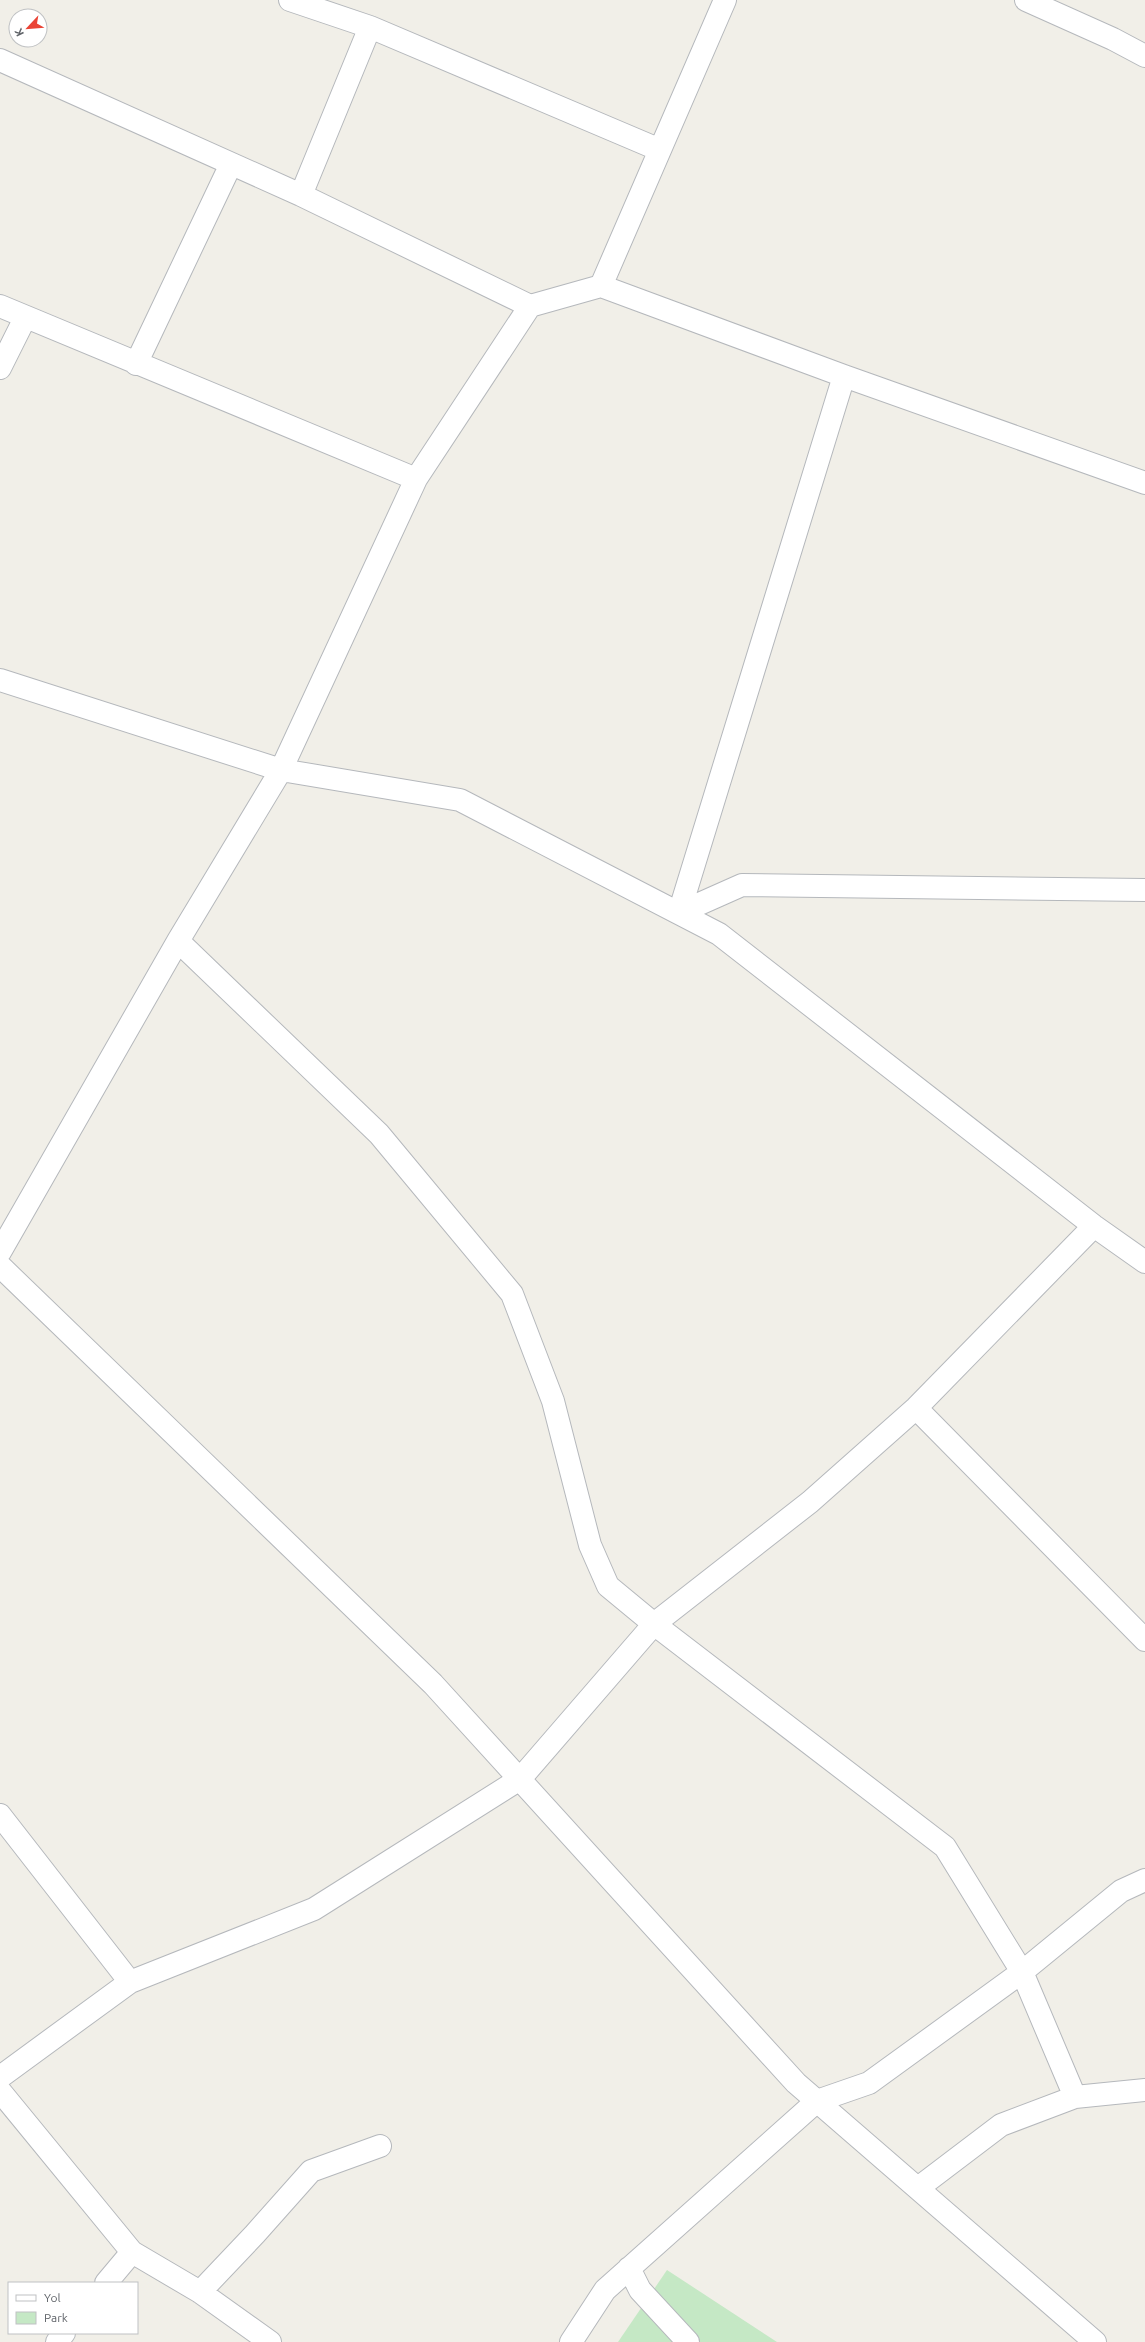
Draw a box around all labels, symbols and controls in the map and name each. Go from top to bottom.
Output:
north arrow [8,8,48,48]
text: K [12,26,26,38]
legend [8,2282,138,2334]
text: Yol [44,2291,61,2304]
text: Park [44,2311,68,2324]

